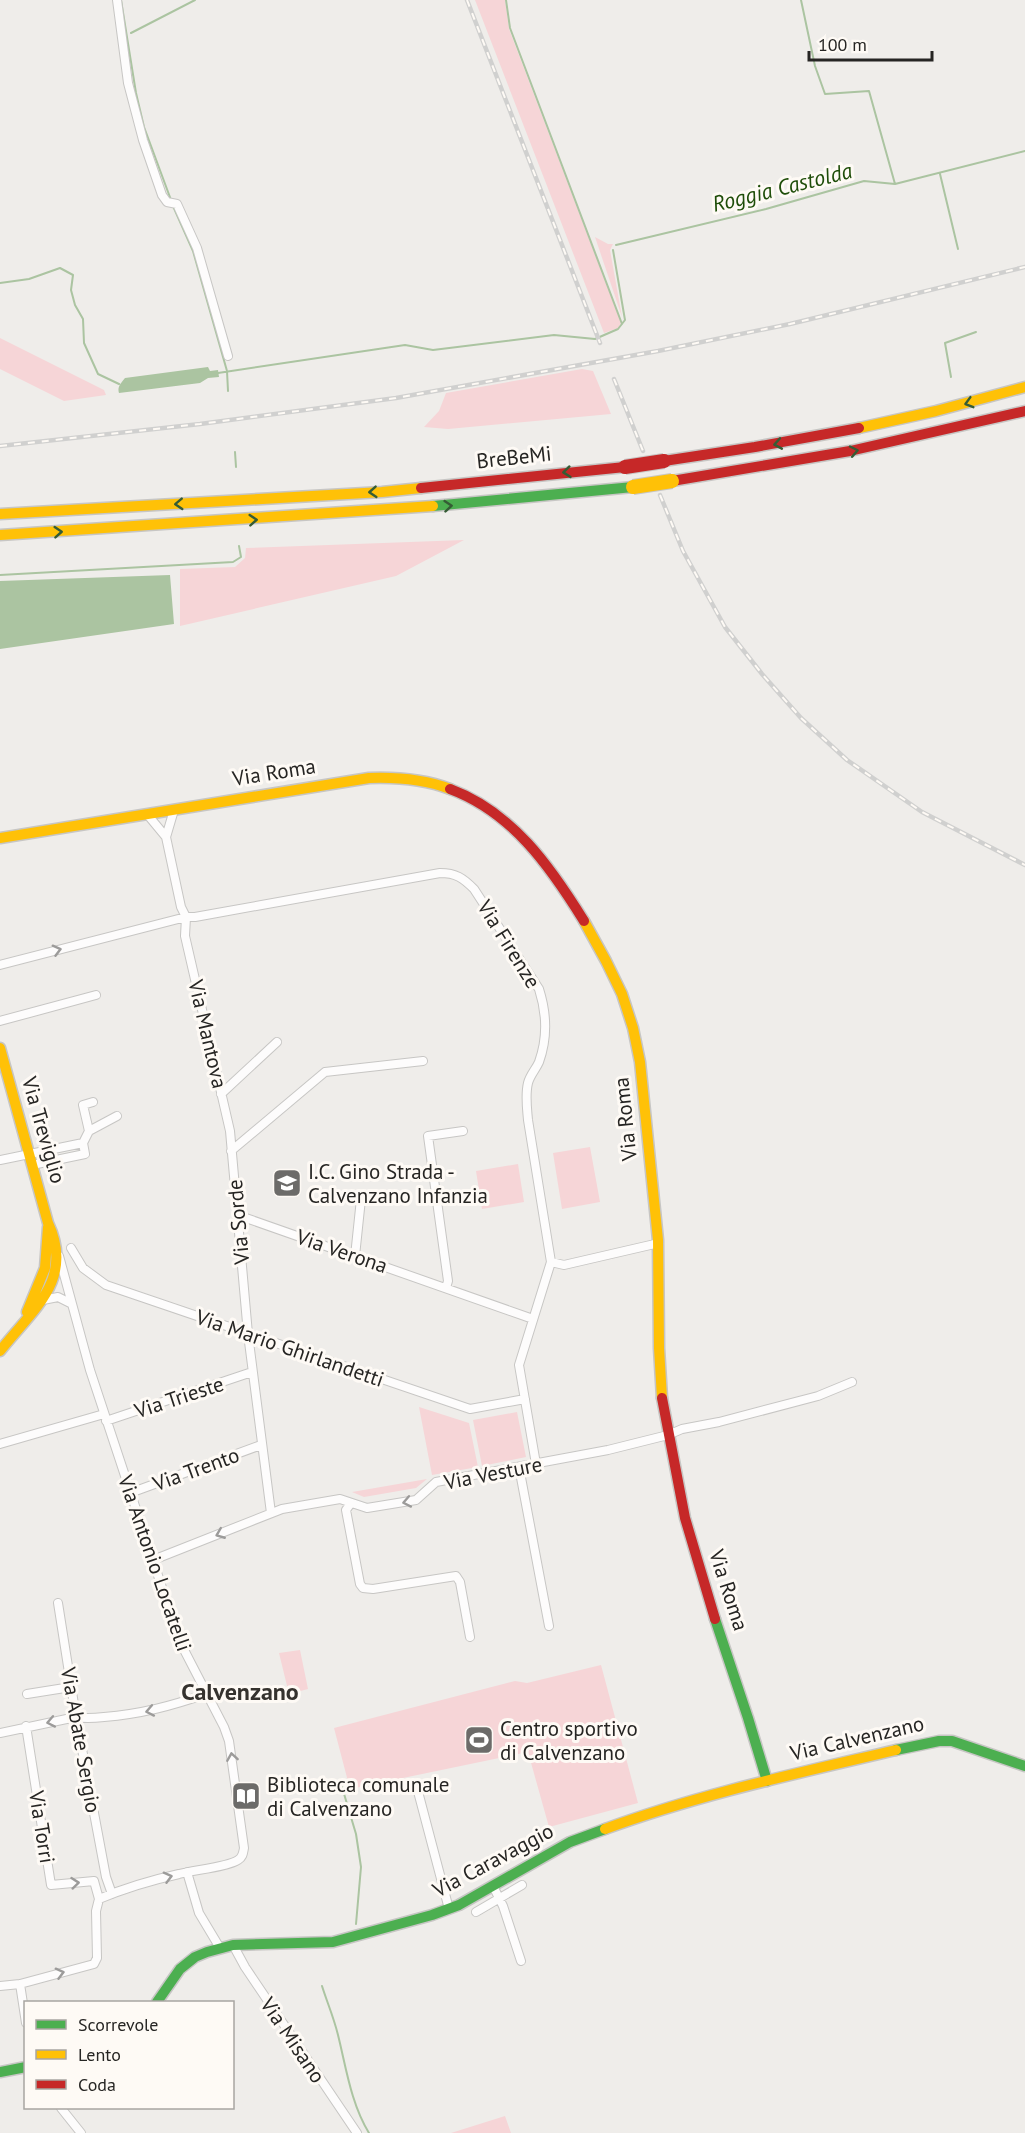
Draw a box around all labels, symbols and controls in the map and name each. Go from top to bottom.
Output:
scale bar [809,24,932,62]
text: 100 m [818,33,867,56]
water label: Roggia Castolda [709,156,855,218]
one-way arrow [964,396,975,408]
one-way arrow [773,437,783,449]
street label: BreBeMi [475,440,553,474]
one-way arrow [849,445,859,458]
one-way arrow [563,465,572,478]
one-way arrow [369,486,378,499]
one-way arrow [174,497,183,510]
one-way arrow [443,500,452,513]
one-way arrow [249,513,258,526]
one-way arrow [54,525,63,538]
street label: Via Roma [230,752,317,792]
street label: Via Firenze [471,894,547,993]
one-way arrow [51,944,61,957]
street label: Via Mantova [182,976,234,1091]
street label: Via Treviglio [16,1073,72,1186]
street label: Via Roma [607,1076,643,1163]
place label: I.C. Gino Strada - Calvenzano Infanzia [308,1158,488,1209]
school or university icon: I.C. Gino Strada - Calvenzano Infanzia [271,1167,303,1199]
street label: Via Sorde [221,1178,255,1267]
street label: Via Verona [292,1223,391,1279]
street label: Via Mario Ghirlandetti [191,1303,388,1393]
street label: Via Trieste [130,1370,227,1424]
street label: Via Trento [148,1441,243,1497]
street label: Via Vesture [441,1450,544,1496]
street label: Via Antonio Locatelli [112,1470,198,1655]
one-way arrow [402,1495,412,1508]
one-way arrow [215,1527,226,1539]
street label: Via Roma [703,1545,755,1634]
street label: Via Abate Sergio [55,1664,107,1815]
district label: Calvenzano [181,1676,299,1707]
one-way arrow [145,1704,155,1717]
street label: Via Calvenzano [787,1710,926,1767]
one-way arrow [46,1715,56,1728]
place label: Centro sportivo di Calvenzano [500,1715,638,1766]
sports icon: Centro sportivo di Calvenzano [463,1724,495,1756]
one-way arrow [226,1752,239,1762]
place label: Biblioteca comunale di Calvenzano [267,1771,449,1822]
library icon: Biblioteca comunale di Calvenzano [230,1780,262,1812]
street label: Via Torri [23,1788,61,1865]
street label: Via Caravaggio [427,1817,558,1904]
one-way arrow [162,1871,172,1884]
one-way arrow [71,1877,80,1890]
one-way arrow [55,1968,65,1981]
street label: Via Misano [254,1991,332,2088]
legend [24,2001,234,2109]
text: Scorrevole [78,2013,158,2036]
text: Lento [78,2043,121,2066]
text: Coda [78,2073,116,2096]

